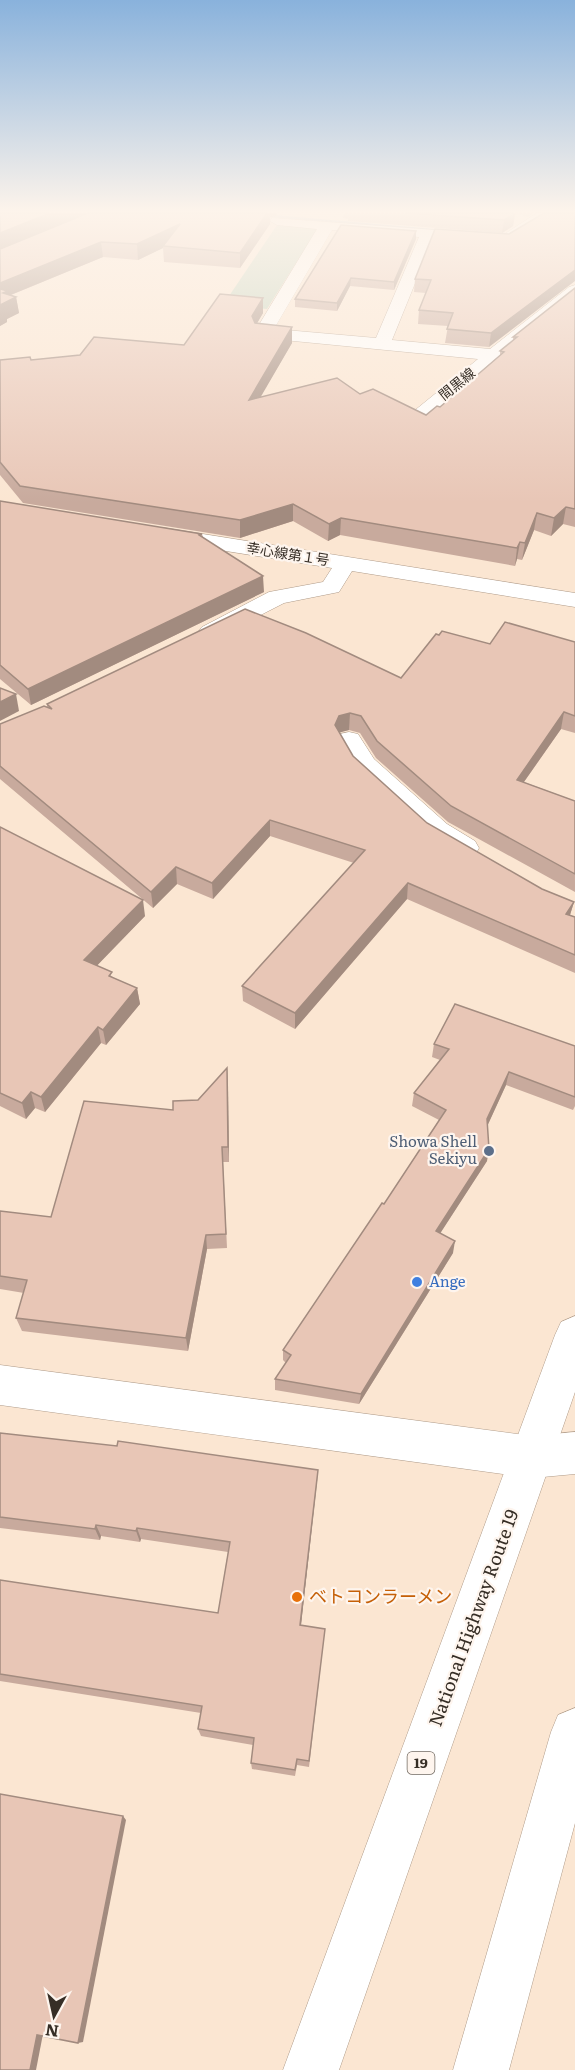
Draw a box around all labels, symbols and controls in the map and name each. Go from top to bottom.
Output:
street label: 間黒線 [434,362,479,404]
street label: 幸心線第１号 [245,537,331,569]
place label: Showa Shell Sekiyu [389,1129,477,1169]
marker: Showa Shell Sekiyu [482,1144,496,1158]
place label: Ange [429,1269,466,1292]
marker: Ange [410,1275,424,1289]
street label: National Highway Route 19 [421,1505,524,1730]
place label: ベトコンラーメン [309,1582,452,1609]
marker: ベトコンラーメン [290,1590,304,1604]
road number: 19 [408,1752,434,1774]
north arrow [24,1986,84,2046]
text: N [43,2019,60,2045]

